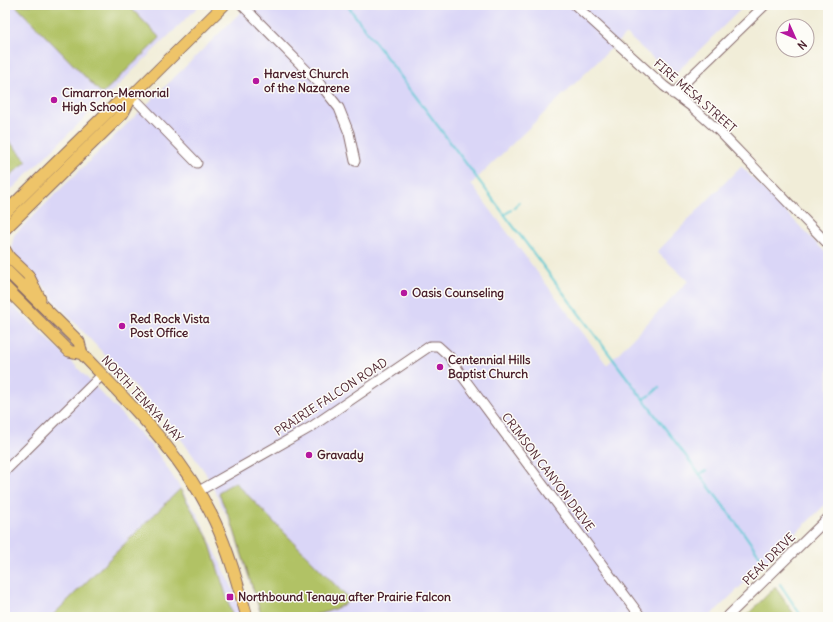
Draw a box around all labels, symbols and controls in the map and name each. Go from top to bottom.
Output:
north arrow [775,18,815,58]
text: N [794,37,810,53]
street label: FIRE MESA STREET [651,56,740,136]
place label: Harvest Church of the Nazarene [264,66,350,95]
marker: Harvest Church of the Nazarene [251,76,261,86]
place label: Cimarron-Memorial High School [62,85,169,115]
marker: Cimarron-Memorial High School [49,95,59,105]
place label: Oasis Counseling [412,285,504,301]
marker: Oasis Counseling [399,288,409,298]
place label: Red Rock Vista Post Office [130,311,210,340]
marker: Red Rock Vista Post Office [117,321,127,331]
street label: NORTH TENAYA WAY [98,352,187,445]
place label: Centennial Hills Baptist Church [448,352,531,382]
street label: PRAIRIE FALCON ROAD [271,354,390,439]
marker: Centennial Hills Baptist Church [435,362,445,372]
street label: CRIMSON CANYON DRIVE [499,410,598,534]
place label: Gravady [317,447,364,463]
marker: Gravady [304,450,314,460]
street label: PEAK DRIVE [739,529,798,588]
place label: Northbound Tenaya after Prairie Falcon [238,589,451,605]
marker: Northbound Tenaya after Prairie Falcon [225,592,235,602]

